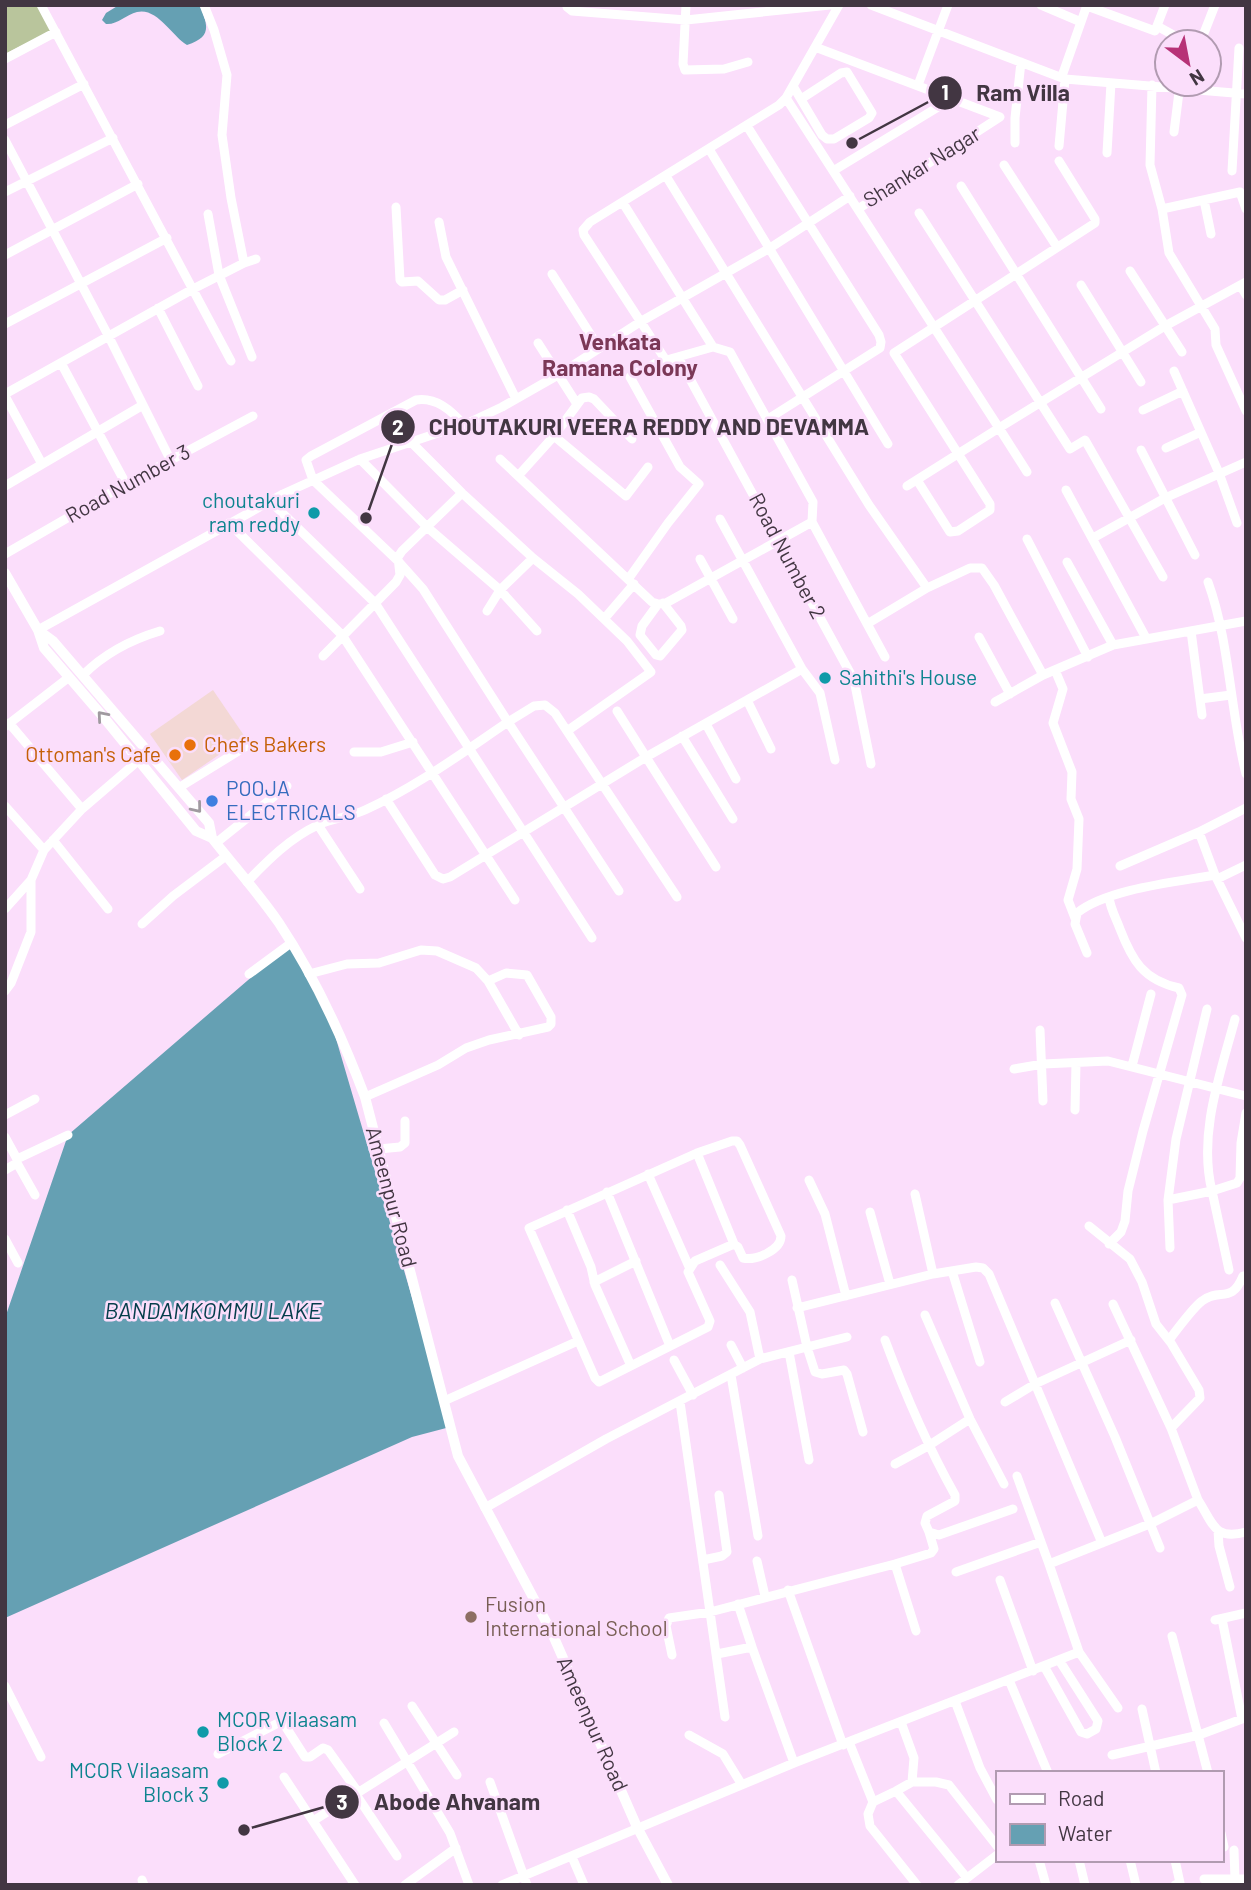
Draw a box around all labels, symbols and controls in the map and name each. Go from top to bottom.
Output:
north arrow [1153,28,1223,98]
text: N [1186,65,1209,91]
callout: Ram Villa [927,71,1084,115]
text: Ram Villa [976,78,1070,106]
text: 1 [941,79,949,104]
street label: Shankar Nagar [858,120,985,212]
district label: Venkata Ramana Colony [542,327,698,381]
callout: CHOUTAKURI VEERA REDDY AND DEVAMMA [380,405,884,449]
text: CHOUTAKURI VEERA REDDY AND DEVAMMA [429,412,869,440]
text: 2 [392,414,404,439]
street label: Road Number 3 [61,438,194,527]
place label: choutakuri ram reddy [202,487,300,536]
street label: Road Number 2 [745,488,832,623]
marker: choutakuri ram reddy [306,505,322,521]
place label: Sahithi's House [839,664,977,689]
marker: Sahithi's House [817,670,833,686]
one-way arrow [98,711,110,724]
place label: Chef's Bakers [204,731,326,756]
marker: Chef's Bakers [182,737,198,753]
place label: Ottoman's Cafe [25,741,161,766]
marker: Ottoman's Cafe [167,747,183,763]
place label: POOJA ELECTRICALS [226,775,356,824]
marker: POOJA ELECTRICALS [204,793,220,809]
one-way arrow [189,800,202,812]
street label: Ameenpur Road [362,1123,423,1270]
water label: BANDAMKOMMU LAKE [105,1296,322,1324]
place label: Fusion International School [485,1591,668,1640]
marker: Fusion International School [463,1609,479,1625]
street label: Ameenpur Road [553,1652,634,1795]
place label: MCOR Vilaasam Block 2 [217,1706,357,1755]
marker: MCOR Vilaasam Block 2 [195,1724,211,1740]
place label: MCOR Vilaasam Block 3 [69,1757,209,1806]
legend [996,1771,1223,1862]
marker: MCOR Vilaasam Block 3 [215,1775,231,1791]
callout: Abode Ahvanam [325,1780,554,1824]
text: Road [1058,1785,1104,1810]
text: Abode Ahvanam [374,1787,540,1815]
text: 3 [336,1789,348,1814]
text: Water [1058,1820,1113,1845]

